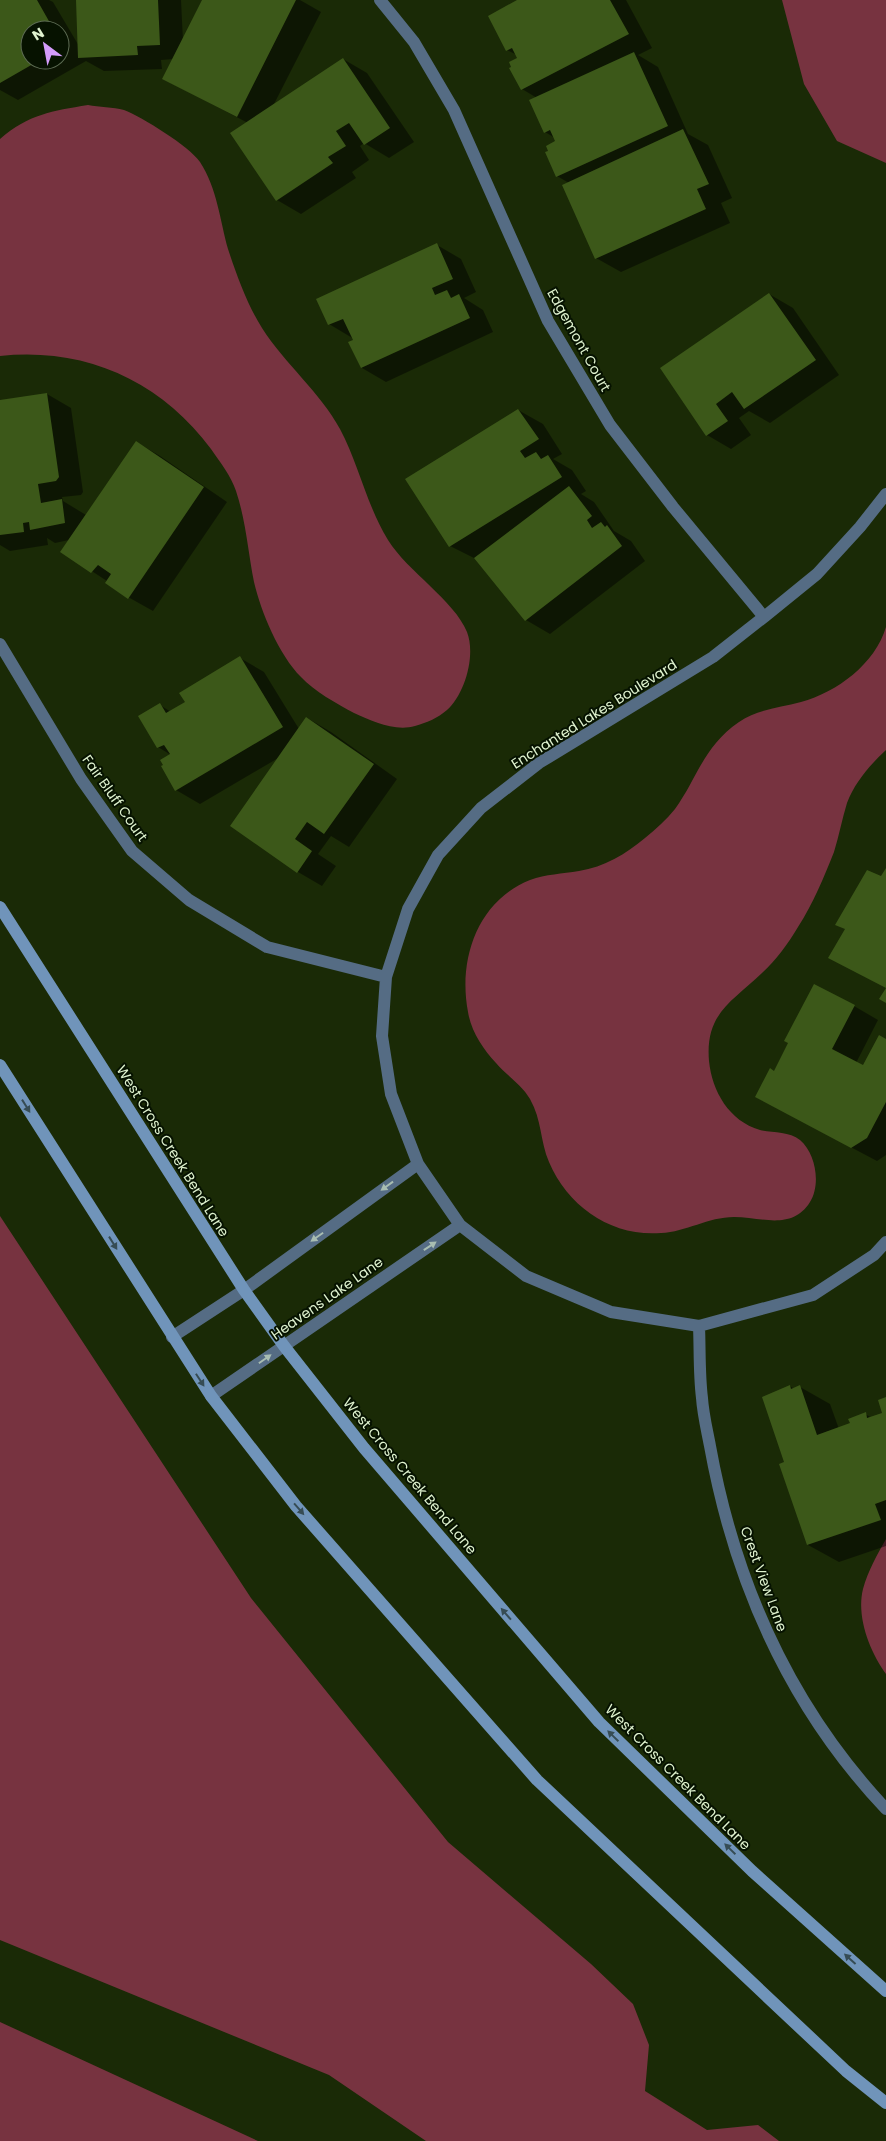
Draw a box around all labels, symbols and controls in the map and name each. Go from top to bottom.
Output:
north arrow [20,20,70,70]
text: N [28,23,48,45]
street label: Edgemont Court [542,285,616,395]
street label: Enchanted Lakes Boulevard [507,655,681,773]
street label: Fair Bluff Court [78,751,152,845]
street label: West Cross Creek Bend Lane [112,1061,234,1241]
one-way arrow [21,1099,31,1112]
one-way arrow [380,1181,394,1191]
one-way arrow [310,1232,324,1242]
one-way arrow [108,1237,117,1250]
one-way arrow [423,1241,436,1251]
street label: Heavens Lake Lane [267,1252,387,1344]
one-way arrow [258,1354,272,1364]
one-way arrow [195,1374,205,1387]
street label: West Cross Creek Bend Lane [338,1393,482,1559]
one-way arrow [293,1503,305,1515]
street label: Crest View Lane [736,1524,792,1635]
one-way arrow [501,1607,512,1620]
street label: West Cross Creek Bend Lane [601,1700,756,1855]
one-way arrow [608,1730,620,1742]
one-way arrow [724,1843,736,1855]
one-way arrow [844,1953,856,1965]

